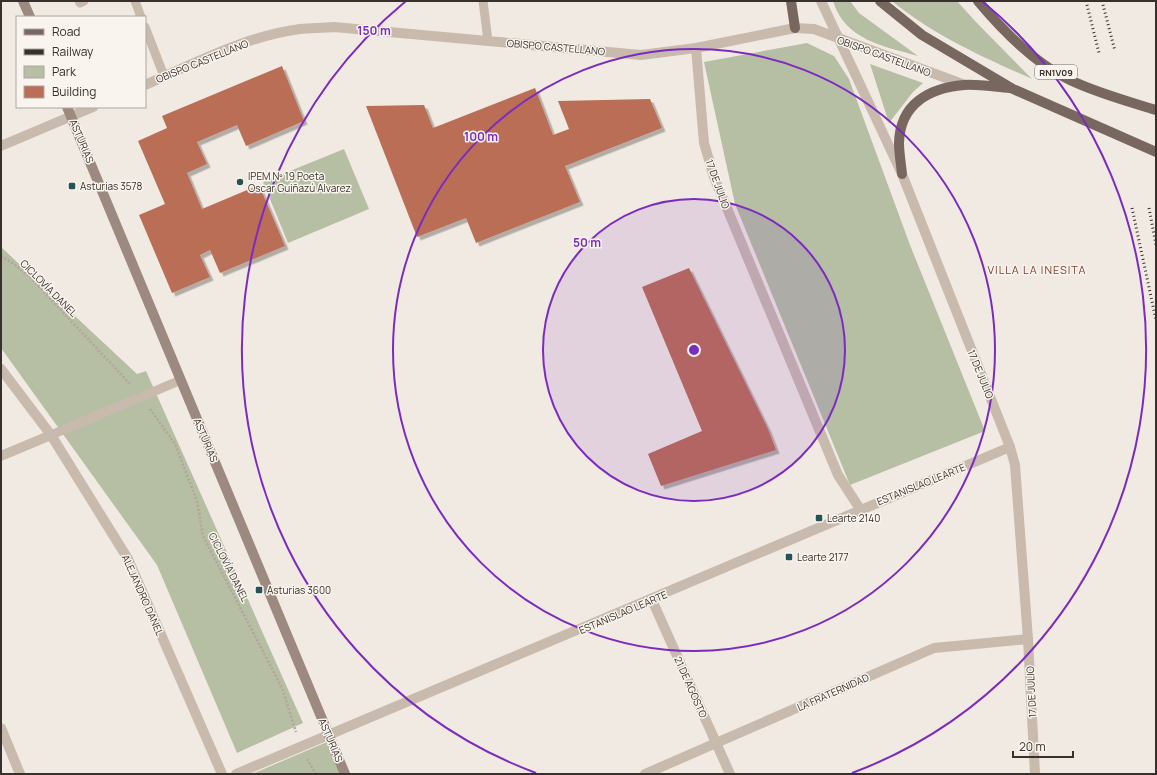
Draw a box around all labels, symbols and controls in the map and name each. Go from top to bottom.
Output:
legend [16,16,146,108]
text: 150 m [357,22,391,39]
text: Road [52,23,80,40]
street label: OBISPO CASTELLANO [835,33,933,79]
street label: OBISPO CASTELLANO [154,36,250,86]
street label: OBISPO CASTELLANO [506,36,606,58]
text: Railway [52,43,94,60]
text: Park [52,63,77,80]
road number: RN1V09 [1035,65,1077,79]
text: Building [52,83,96,100]
street label: ASTURIAS [67,117,97,165]
text: 100 m [464,128,498,145]
street label: 17 DE JULIO [703,157,733,211]
place label: IPEM Nº 19 Poeta Oscar Guiñazú Alvarez [248,169,351,195]
marker: IPEM Nº 19 Poeta Oscar Guiñazú Alvarez [235,177,245,187]
place label: Asturias 3578 [80,179,143,193]
marker: Asturias 3578 [67,181,77,191]
text: 50 m [573,234,601,251]
street label: CICLOVÍA DANEL [17,256,81,320]
district label: VILLA LA INESITA [987,262,1087,277]
centre of rings [687,343,701,357]
street label: 17 DE JULIO [965,347,997,401]
street label: ASTURIAS [191,416,221,464]
street label: ESTANISLAO LEARTE [875,460,968,508]
place label: Learte 2140 [827,511,880,525]
marker: Learte 2140 [814,513,824,523]
street label: CICLOVÍA DANEL [206,530,252,604]
place label: Learte 2177 [797,550,849,564]
street label: ALEJANDRO DANEL [119,552,167,638]
marker: Learte 2177 [784,552,794,562]
place label: Asturias 3600 [267,583,331,597]
marker: Asturias 3600 [254,585,264,595]
street label: ESTANISLAO LEARTE [577,587,670,637]
street label: 21 DE AGOSTO [671,654,711,720]
street label: 17 DE JULIO [1023,666,1039,718]
street label: LA FRATERNIDAD [795,670,871,714]
street label: ASTURIAS [316,716,346,764]
scale bar [1013,733,1073,759]
text: 20 m [1019,738,1046,755]

